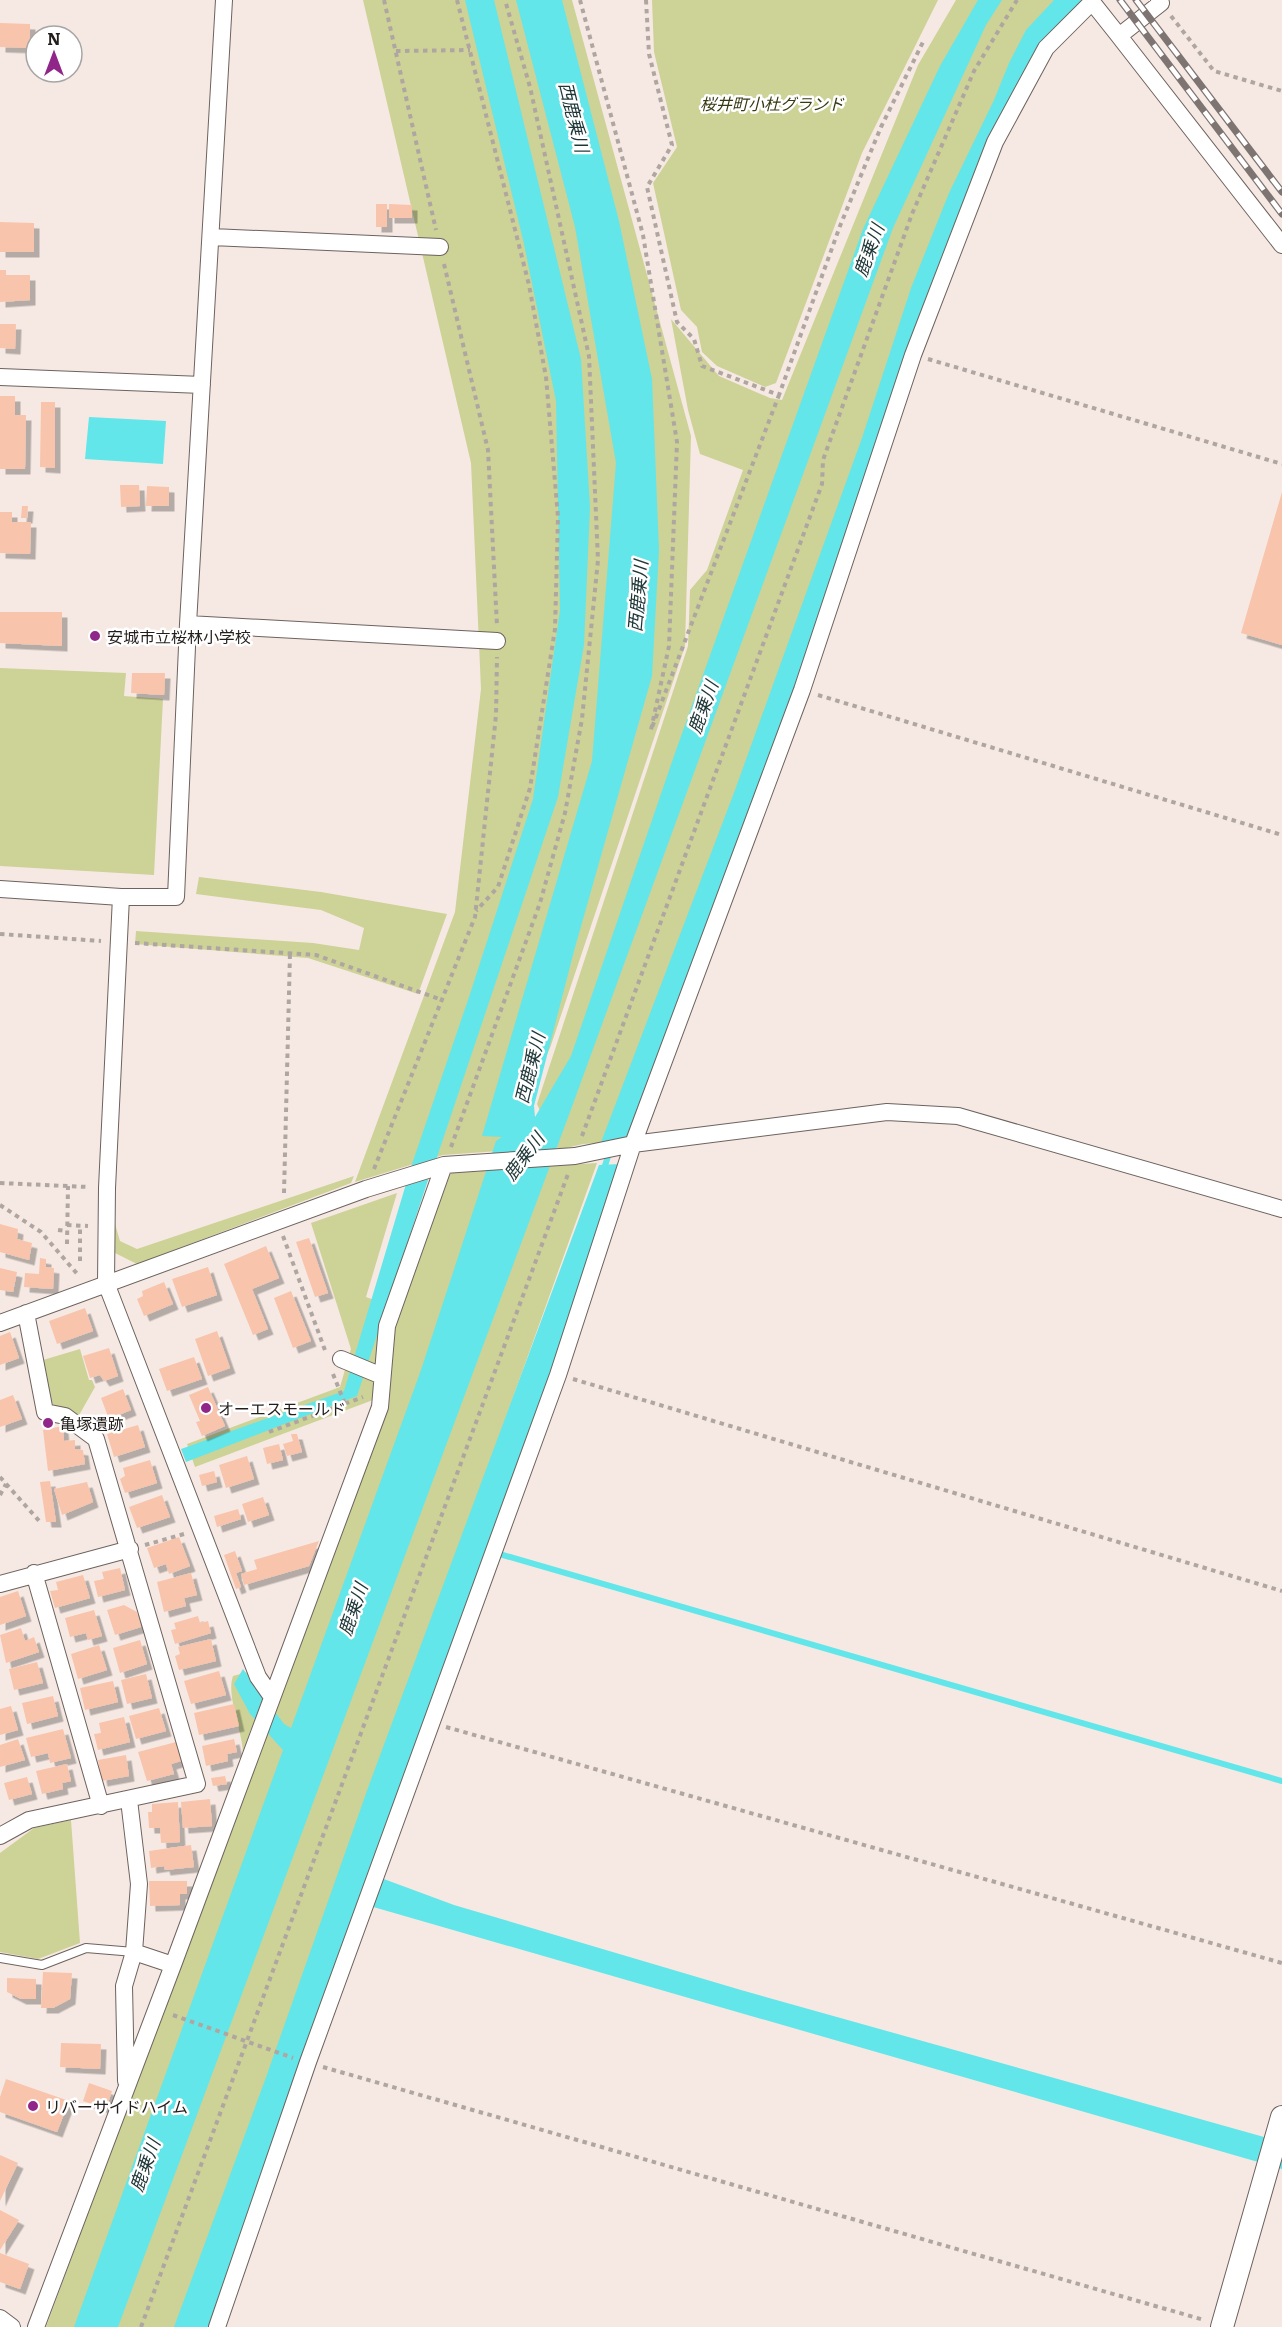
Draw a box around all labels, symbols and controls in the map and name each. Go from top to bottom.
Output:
north arrow [24,24,84,84]
text: N [47,26,61,50]
water label: 西鹿乗川 [553,79,597,157]
park label: 桜井町小杜グランド [700,91,845,115]
water label: 鹿乗川 [846,218,891,280]
water label: 西鹿乗川 [620,557,654,633]
place label: 安城市立桜林小学校 [107,624,251,648]
marker: 安城市立桜林小学校 [88,629,102,643]
water label: 鹿乗川 [680,675,725,737]
water label: 西鹿乗川 [507,1028,551,1106]
water label: 鹿乗川 [496,1125,551,1186]
place label: オーエスモールド [218,1396,346,1420]
marker: オーエスモールド [199,1401,213,1415]
place label: 亀塚遺跡 [60,1411,124,1435]
marker: 亀塚遺跡 [41,1416,55,1430]
water label: 鹿乗川 [330,1577,374,1639]
place label: リバーサイドハイム [45,2094,188,2118]
marker: リバーサイドハイム [26,2099,40,2113]
water label: 鹿乗川 [122,2133,167,2195]

